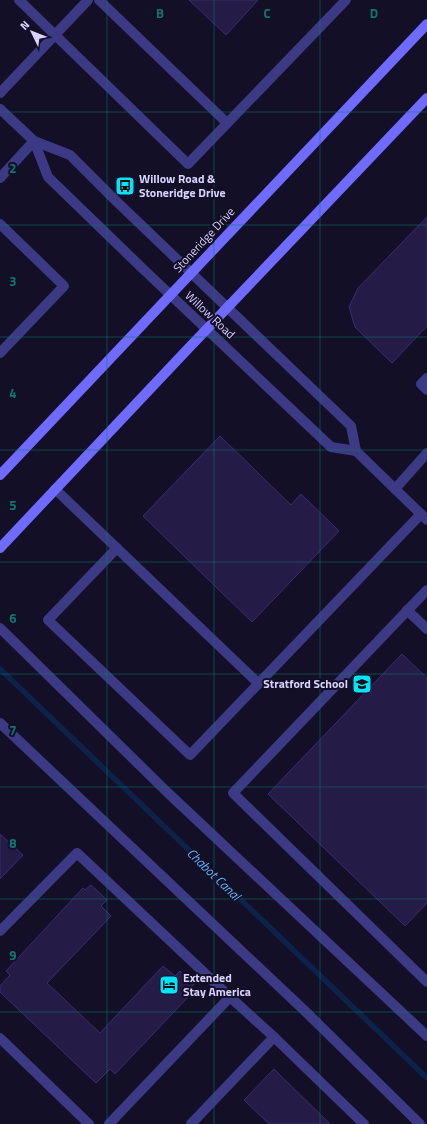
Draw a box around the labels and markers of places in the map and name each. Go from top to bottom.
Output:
place label: Willow Road & Stoneridge Drive [139,169,226,202]
bus stop icon: Willow Road & Stoneridge Drive [114,175,136,197]
school or university icon: Stratford School [351,673,373,695]
place label: Stratford School [263,674,348,693]
place label: Extended Stay America [183,968,251,1001]
hotel icon: Extended Stay America [158,974,180,996]

